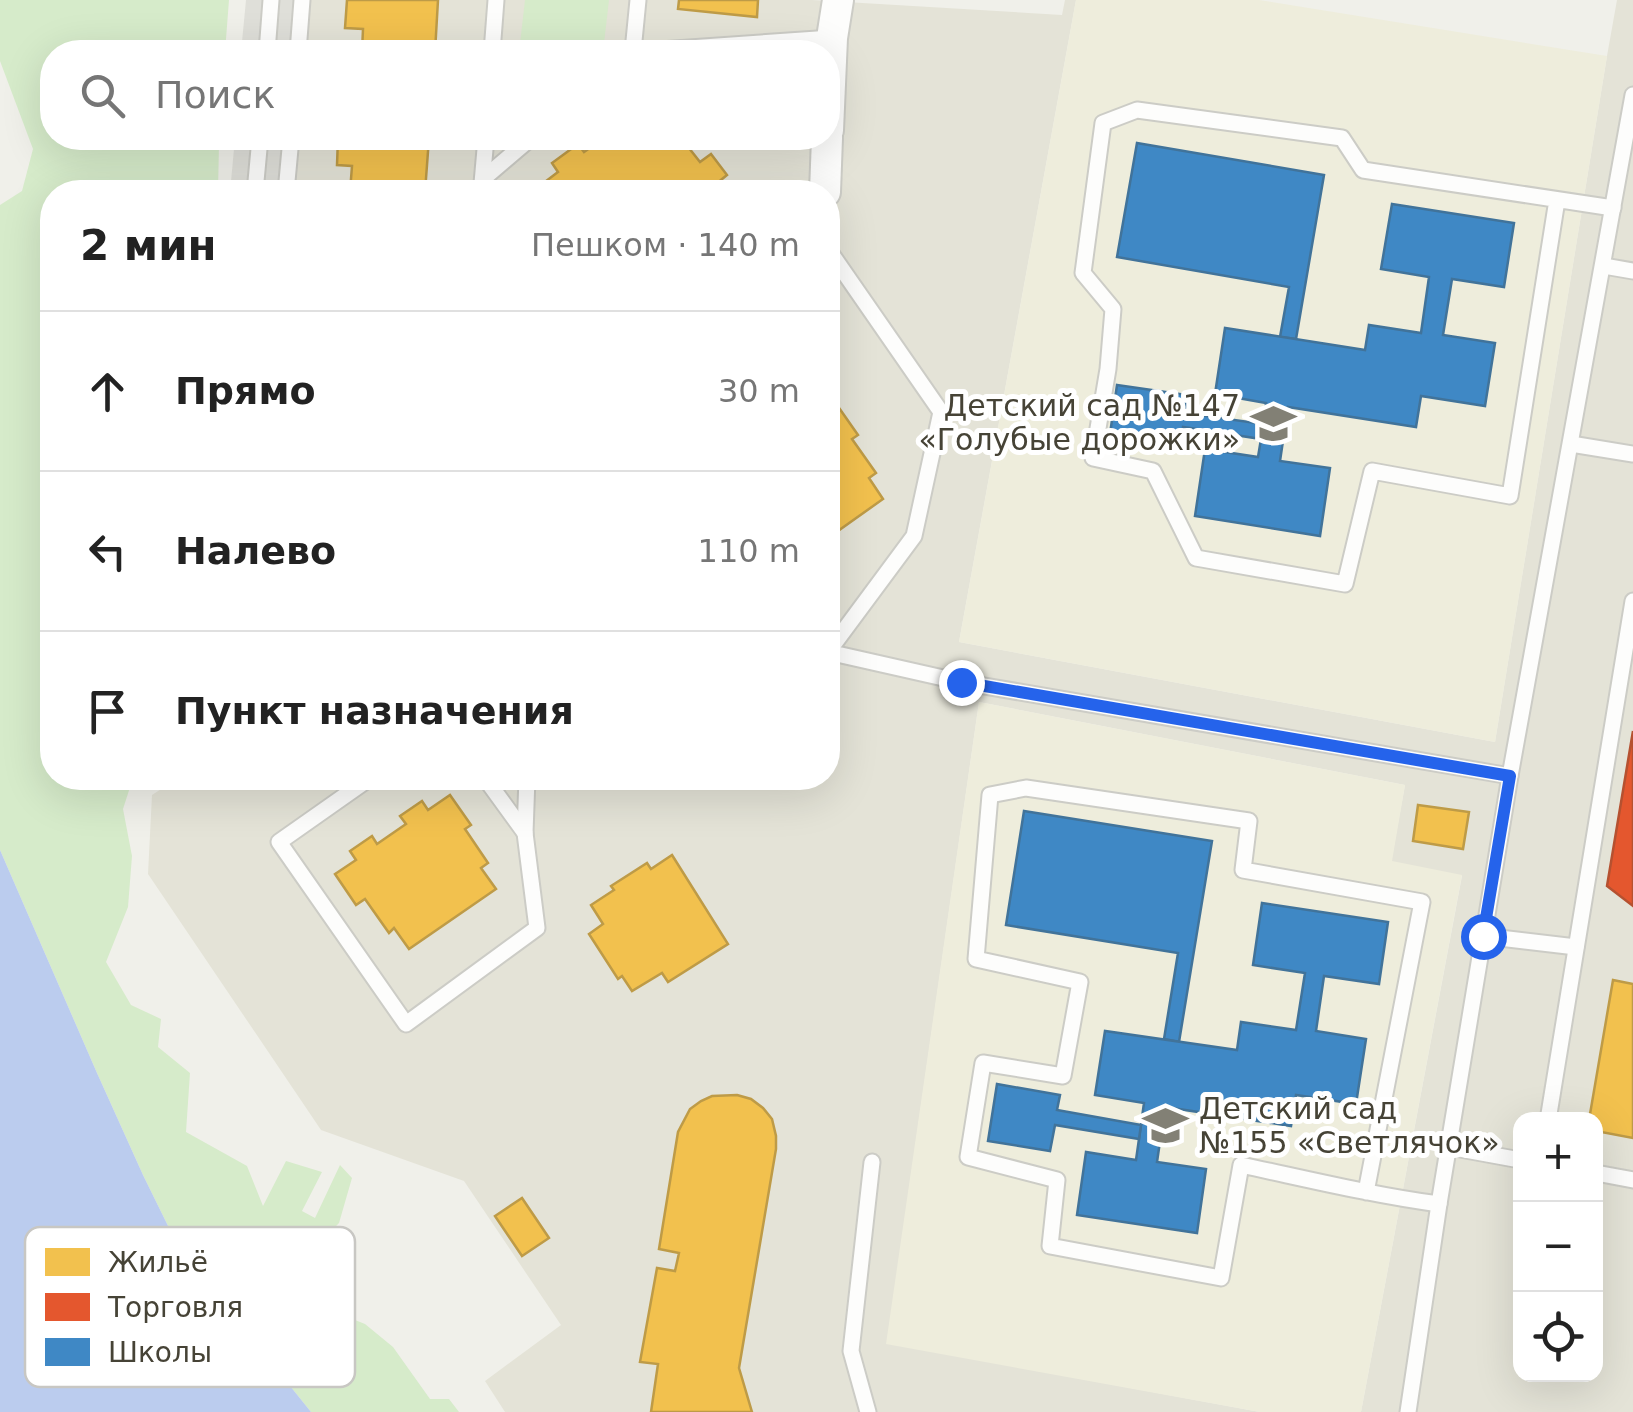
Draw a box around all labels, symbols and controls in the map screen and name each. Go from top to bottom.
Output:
search box [40,40,840,150]
icon: search [75,68,130,123]
text: Поиск [155,73,275,117]
text: 2 мин [80,221,217,270]
text: Пешком · 140 m [531,226,800,264]
icon: ahead [80,364,135,419]
text: Прямо [175,369,316,413]
text: 30 m [718,372,800,410]
place label: Детский сад №147 «Голубые дорожки» [918,388,1240,457]
school or university icon: Детский сад №147 «Голубые дорожки» [1249,399,1297,447]
icon: left [80,524,135,579]
text: Налево [175,529,336,573]
text: 110 m [698,532,800,570]
route end [939,660,985,706]
icon: arrive [80,684,135,739]
text: Пункт назначения [175,689,574,733]
route start [1461,914,1507,960]
place label: Детский сад №155 «Светлячок» [1199,1091,1500,1160]
school or university icon: Детский сад №155 «Светлячок» [1142,1102,1190,1150]
map controls [1513,1112,1603,1382]
button: + [1513,1112,1603,1202]
button: − [1513,1202,1603,1292]
legend [25,1227,355,1387]
text: Жильё [108,1246,208,1279]
text: Торговля [107,1291,243,1324]
button: locate [1513,1292,1603,1382]
text: Школы [108,1336,212,1369]

